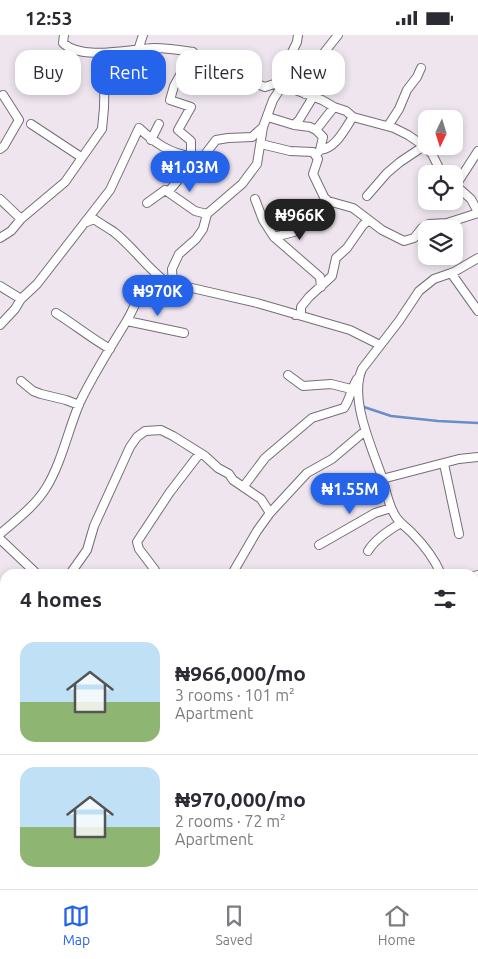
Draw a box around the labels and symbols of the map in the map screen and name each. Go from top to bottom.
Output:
north arrow [418,110,462,155]
pin: ₦1.03M [149,151,231,193]
pin: ₦966K [265,199,335,241]
pin: ₦970K [123,275,193,317]
pin: ₦1.55M [309,473,391,515]

